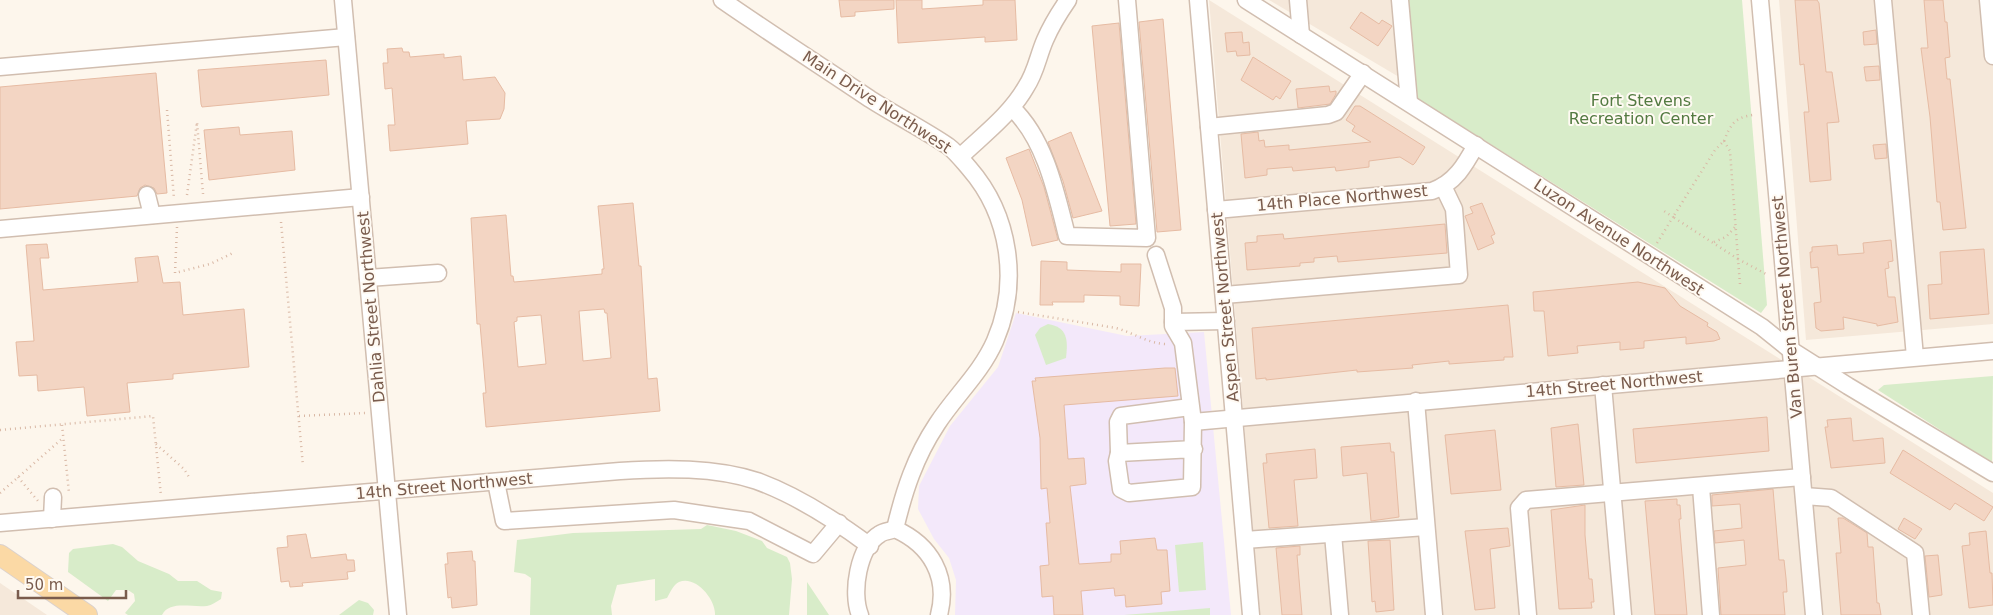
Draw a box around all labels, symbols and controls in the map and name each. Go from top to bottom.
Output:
street label: Main Drive Northwest [799,47,955,157]
park label: Fort Stevens Recreation Center [1569,91,1714,128]
street label: Luzon Avenue Northwest [1530,175,1708,299]
street label: 14th Place Northwest [1256,181,1428,215]
street label: Van Buren Street Northwest [1768,195,1806,419]
street label: Dahlia Street Northwest [353,211,389,403]
street label: Aspen Street Northwest [1207,211,1243,403]
street label: 14th Street Northwest [1525,367,1703,401]
street label: 14th Street Northwest [355,469,533,503]
scale bar [18,568,125,600]
text: 50 m [25,576,63,594]

